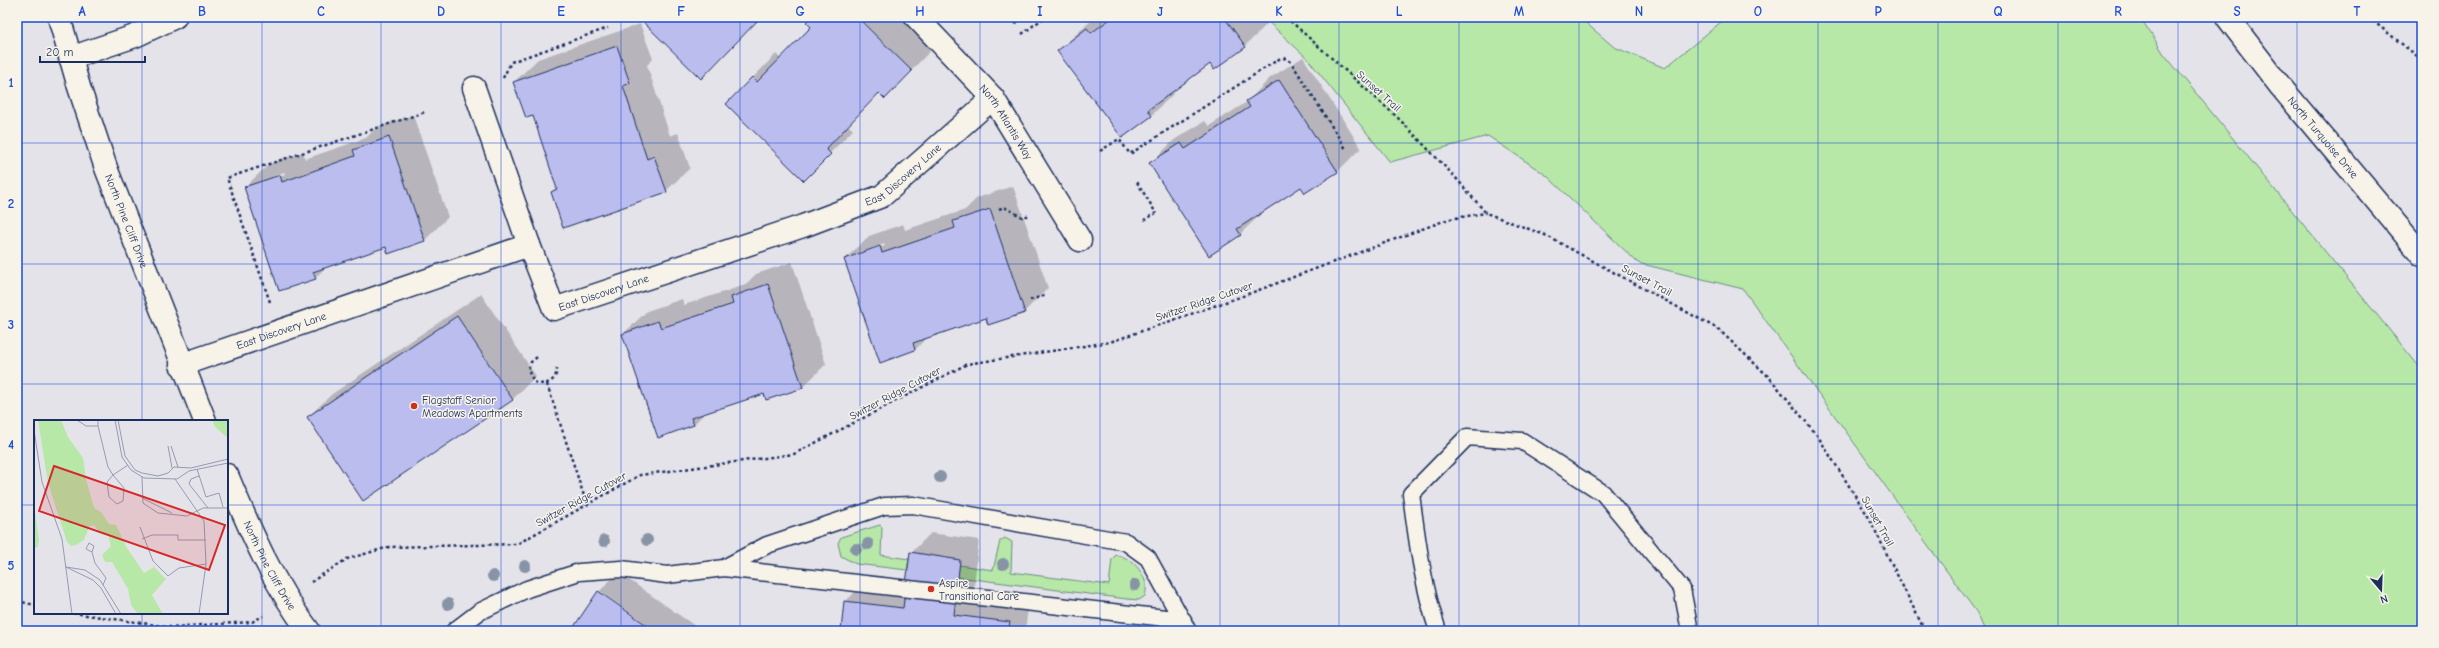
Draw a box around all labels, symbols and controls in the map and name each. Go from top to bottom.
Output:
text: A [78,4,86,19]
text: B [198,4,206,19]
text: C [317,4,325,19]
text: D [437,4,445,19]
text: E [557,4,565,19]
text: F [677,4,685,19]
text: G [795,4,805,19]
text: H [915,4,925,19]
text: I [1037,4,1043,19]
text: J [1157,4,1163,19]
text: K [1275,4,1283,19]
text: L [1396,4,1403,19]
text: M [1514,4,1525,19]
text: N [1635,4,1643,19]
text: O [1754,4,1762,19]
text: P [1874,4,1882,19]
text: Q [1993,4,2003,19]
text: R [2114,4,2122,19]
text: S [2233,4,2241,19]
text: T [2354,4,2361,19]
scale bar [40,38,145,64]
text: 20 m [46,45,74,59]
street label: Sunset Trail [1354,68,1404,115]
text: 1 [8,75,14,90]
street label: North Atlantis Way [977,82,1035,162]
street label: North Turquoise Drive [2285,94,2361,182]
street label: East Discovery Lane [863,141,944,209]
street label: North Pine Cliff Drive [102,172,151,270]
text: 2 [8,196,14,211]
street label: Sunset Trail [1619,262,1674,299]
street label: East Discovery Lane [557,272,651,314]
street label: Switzer Ridge Cutover [1154,279,1255,324]
street label: East Discovery Lane [235,309,329,352]
text: 3 [8,317,14,332]
street label: Switzer Ridge Cutover [847,364,944,423]
place label: Flagstaff Senior Meadows Apartments [422,394,523,420]
marker: Flagstaff Senior Meadows Apartments [409,401,419,411]
inset map [34,420,228,614]
text: 4 [8,437,14,452]
street label: Switzer Ridge Cutover [534,469,629,530]
street label: Sunset Trail [1859,494,1897,549]
street label: North Pine Cliff Drive [240,519,299,613]
text: 5 [8,558,15,573]
north arrow [2361,570,2401,610]
place label: Aspire Transitional Care [939,577,1020,603]
marker: Aspire Transitional Care [926,584,936,594]
text: N [2379,592,2390,606]

